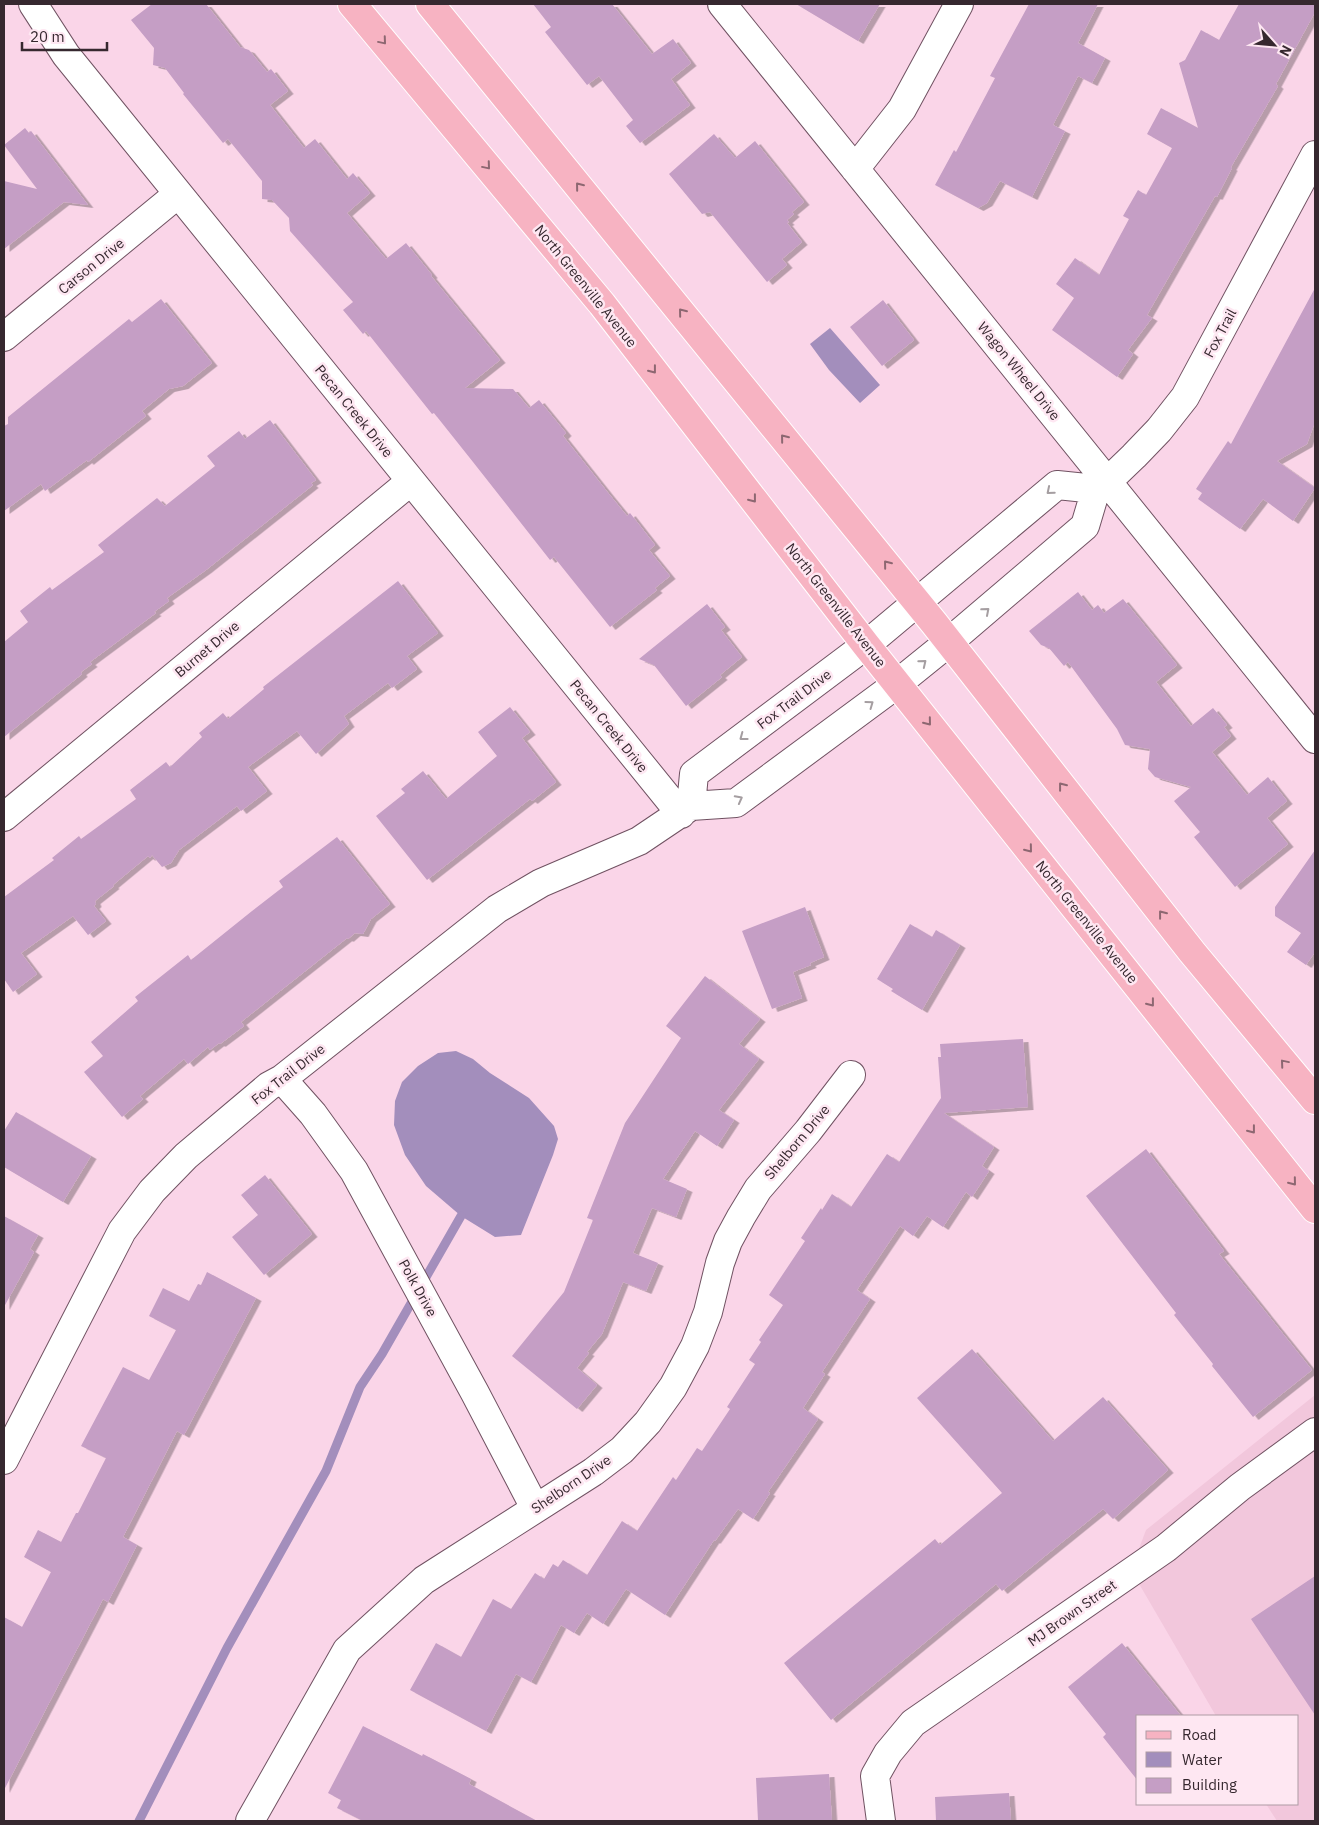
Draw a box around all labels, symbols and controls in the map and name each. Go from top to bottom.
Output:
scale bar [22,20,108,52]
north arrow [1249,20,1299,70]
text: 20 m [30,27,65,46]
one-way arrow [378,36,387,45]
text: N [1275,42,1296,60]
one-way arrow [482,160,490,169]
one-way arrow [576,183,585,192]
street label: North Greenville Avenue [531,221,641,351]
street label: Carson Drive [54,234,128,298]
street label: Fox Trail [1200,305,1240,361]
one-way arrow [679,309,687,318]
street label: Wagon Wheel Drive [974,318,1064,424]
street label: Pecan Creek Drive [311,361,397,461]
one-way arrow [648,364,656,373]
one-way arrow [781,435,790,444]
one-way arrow [1046,485,1055,494]
one-way arrow [747,493,755,502]
street label: North Greenville Avenue [782,539,890,671]
one-way arrow [883,561,892,570]
one-way arrow [981,607,990,616]
street label: Burnet Drive [171,617,243,681]
one-way arrow [917,661,926,669]
street label: Fox Trail Drive [753,665,835,733]
street label: Pecan Creek Drive [566,676,652,776]
one-way arrow [864,701,874,710]
one-way arrow [922,716,930,725]
one-way arrow [739,731,749,740]
one-way arrow [1059,783,1067,792]
one-way arrow [733,795,742,805]
one-way arrow [1023,843,1031,852]
street label: North Greenville Avenue [1032,857,1142,987]
one-way arrow [1159,911,1167,920]
one-way arrow [1145,997,1154,1007]
street label: Fox Trail Drive [248,1039,329,1108]
one-way arrow [1281,1059,1290,1068]
street label: Shelborn Drive [760,1101,834,1183]
one-way arrow [1247,1124,1255,1133]
one-way arrow [1288,1176,1297,1185]
street label: Polk Drive [395,1256,441,1320]
street label: Shelborn Drive [528,1451,615,1517]
street label: MJ Brown Street [1024,1576,1120,1650]
legend [1136,1715,1299,1805]
text: Road [1182,1725,1217,1744]
text: Water [1182,1750,1223,1769]
text: Building [1182,1775,1237,1794]

